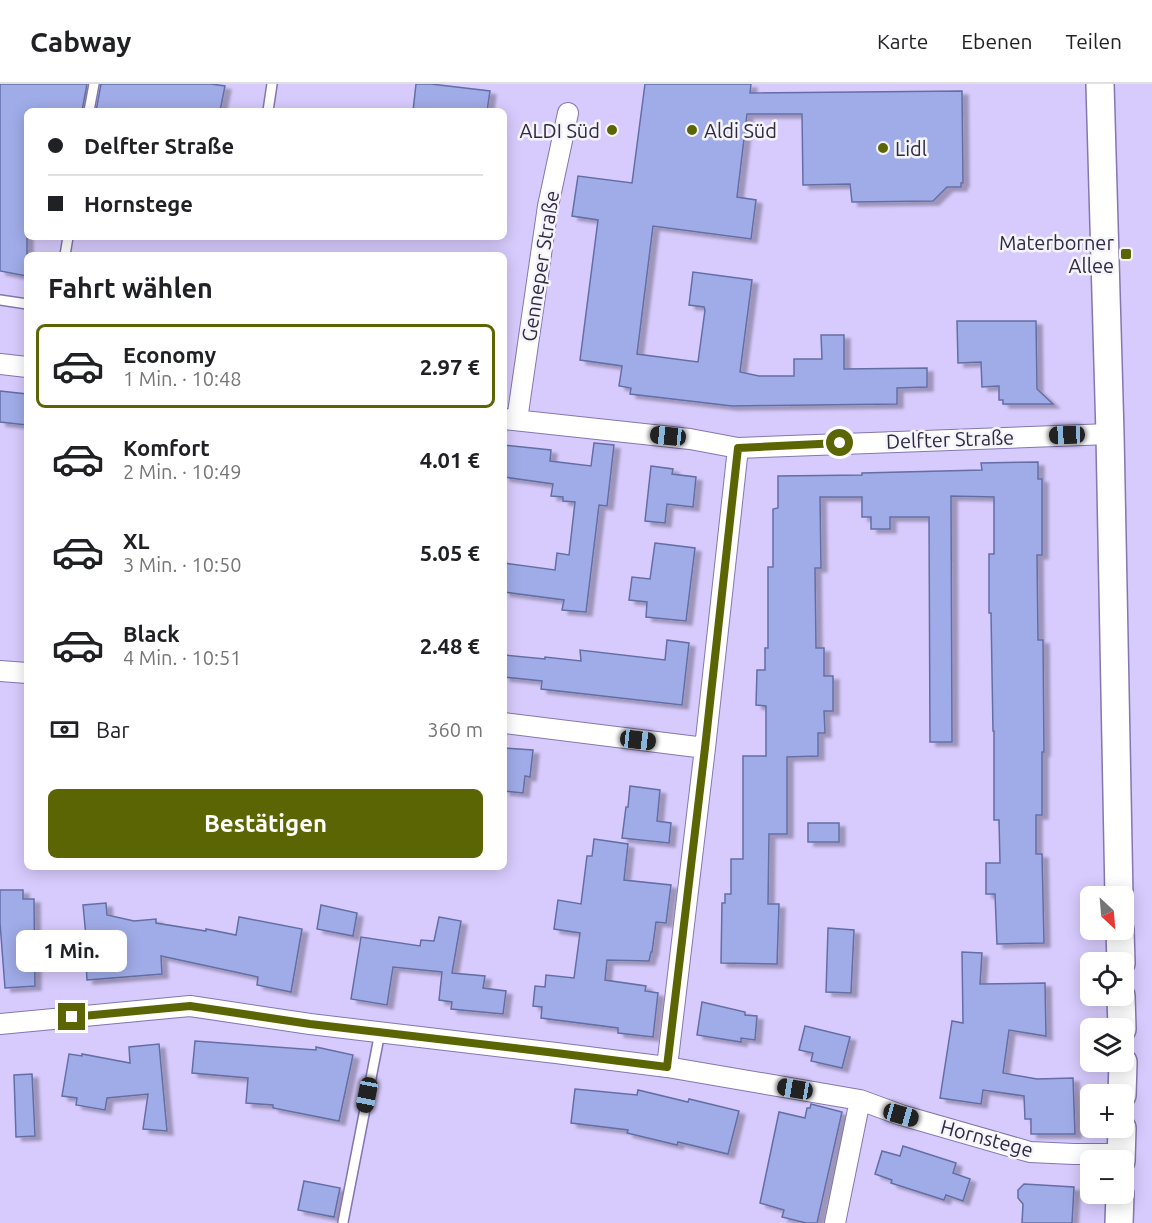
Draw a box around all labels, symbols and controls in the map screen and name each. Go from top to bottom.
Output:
text: Cabway [30,26,131,57]
text: Karte [877,29,928,53]
text: Ebenen [961,29,1033,53]
text: Teilen [1066,29,1122,53]
place label: ALDI Süd [519,119,600,142]
place label: Aldi Süd [704,119,777,142]
marker: ALDI Süd [605,123,619,137]
marker: Aldi Süd [685,123,699,137]
text: Delfter Straße [84,133,234,158]
place label: Lidl [895,137,927,160]
marker: Lidl [876,141,890,155]
street label: Genneper Straße [517,189,563,343]
text: Hornstege [84,191,193,216]
place label: Materborner Allee [999,231,1114,277]
marker: Materborner Allee [1119,247,1133,261]
text: Fahrt wählen [48,273,213,303]
icon: car [51,339,105,393]
text: Economy [123,342,216,367]
text: 2.97 € [420,354,480,379]
text: 1 Min. · 10:48 [123,367,242,390]
car [649,425,687,447]
street label: Delfter Straße [885,425,1015,453]
car [1049,425,1085,445]
route start [826,429,853,456]
icon: car [51,432,105,486]
text: Komfort [123,435,210,460]
text: 4.01 € [420,447,480,472]
text: 2 Min. · 10:49 [123,460,242,483]
icon: car [51,525,105,579]
text: XL [123,528,150,553]
text: 5.05 € [420,540,480,565]
text: 3 Min. · 10:50 [123,553,242,576]
icon: car [51,618,105,672]
text: Black [123,621,180,646]
text: 2.48 € [420,633,480,658]
text: 4 Min. · 10:51 [123,646,242,669]
icon: cash [48,713,81,746]
text: Bar [96,717,130,742]
text: 360 m [427,718,483,741]
car [619,729,657,751]
button: Bestätigen [48,789,483,858]
north arrow [1080,886,1134,940]
map controls [1080,886,1134,1204]
callout: 1 Min. [16,930,128,972]
text: 1 Min. [44,939,100,962]
button: locate [1080,952,1134,1006]
route end [58,1003,85,1030]
button: layers [1080,1018,1134,1072]
car [355,1076,379,1114]
car [776,1077,814,1101]
button: + [1080,1084,1134,1138]
car [881,1101,921,1129]
street label: Hornstege [938,1115,1036,1161]
button: − [1080,1150,1134,1204]

